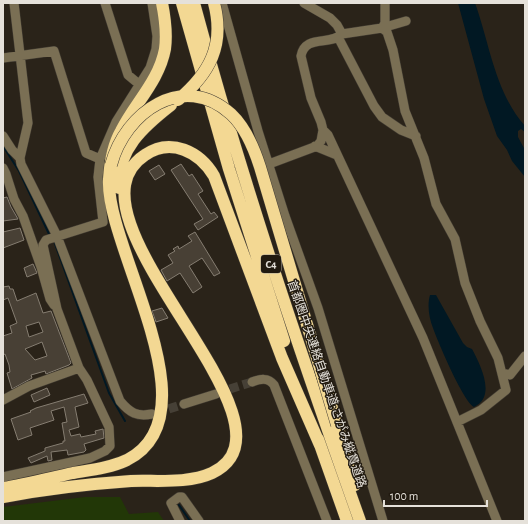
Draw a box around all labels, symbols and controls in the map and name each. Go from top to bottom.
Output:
road number: C4 [261,255,281,273]
street label: 首都圏中央連絡自動車道;さがみ縦貫道路 [286,278,369,489]
scale bar [384,482,487,508]
text: 100 m [390,490,418,502]

